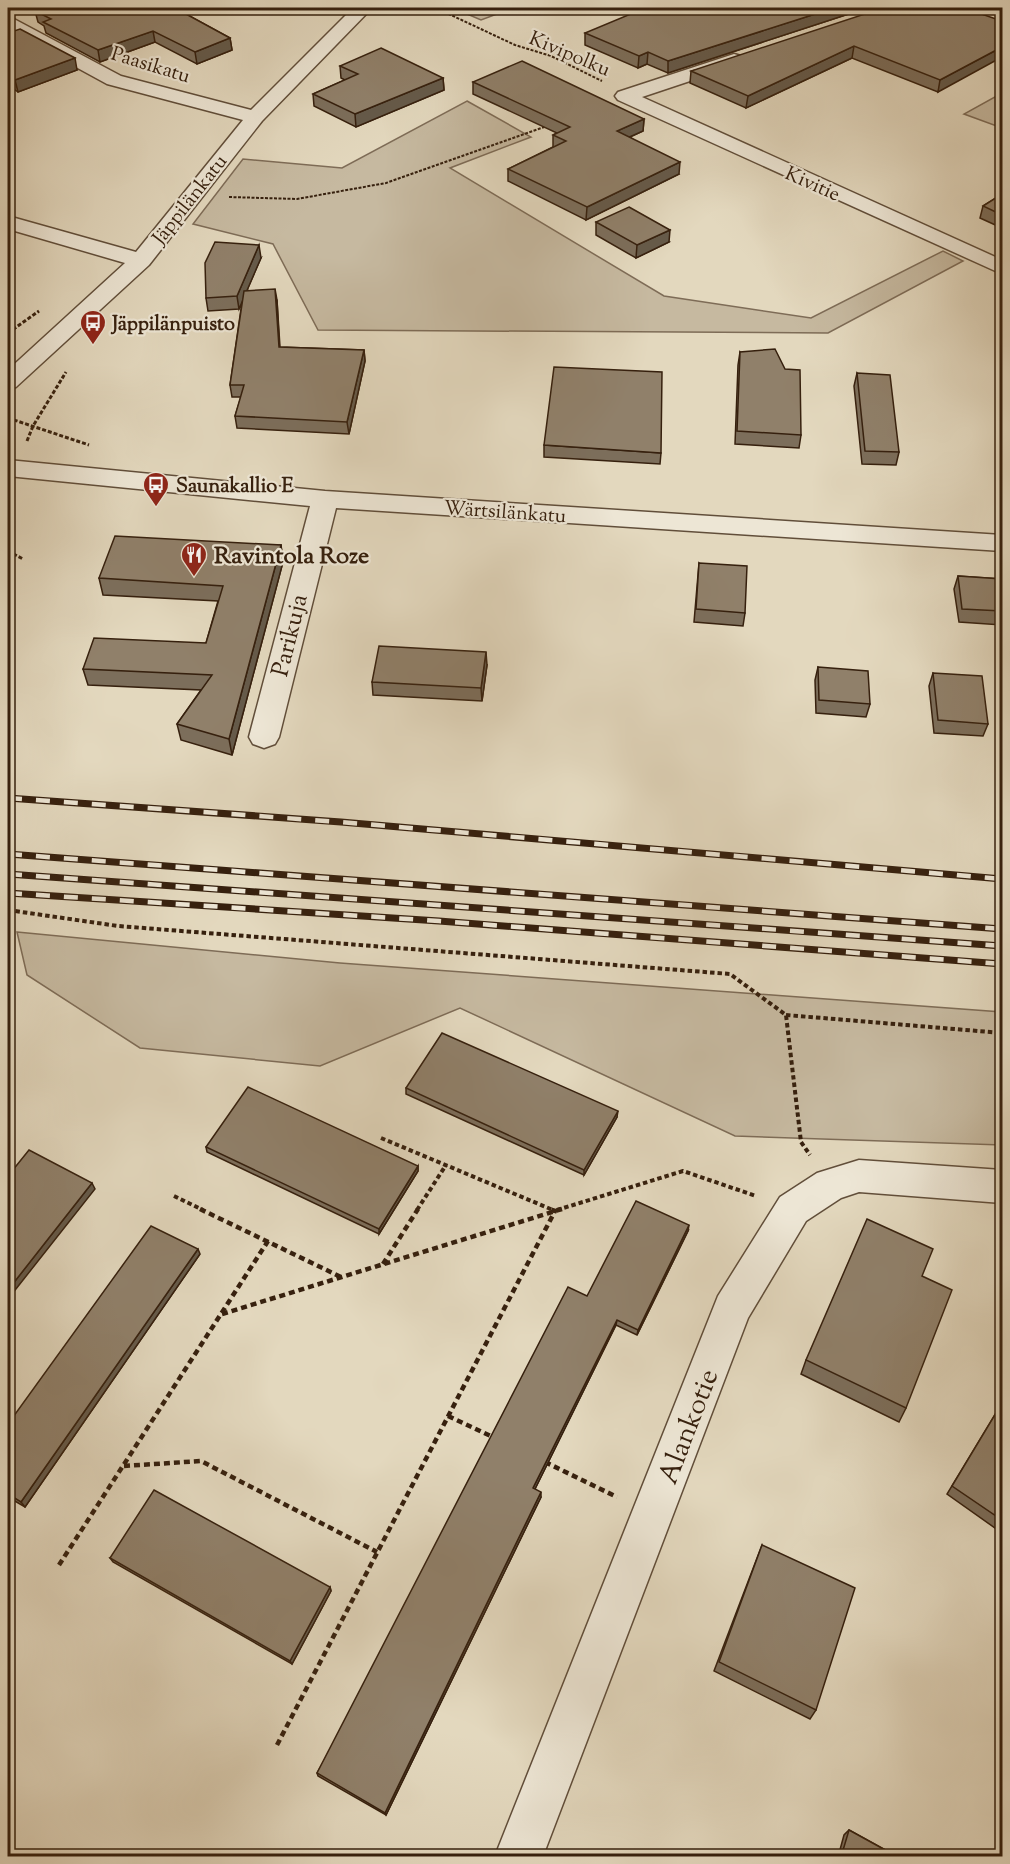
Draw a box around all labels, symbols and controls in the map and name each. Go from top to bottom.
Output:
street label: Kivipolku [524,25,615,86]
street label: Paasikatu [107,41,194,92]
street label: Jäppilänkatu [146,149,236,253]
street label: Kivitie [780,160,844,210]
bus stop icon: Jäppilänpuisto [78,308,108,346]
place label: Jäppilänpuisto [110,311,235,340]
bus stop icon: Saunakallio E [141,470,171,508]
place label: Saunakallio E [176,473,294,502]
street label: Wärtsilänkatu [443,495,568,532]
restaurant icon: Ravintola Roze [179,540,209,578]
place label: Ravintola Roze [214,540,369,574]
street label: Parikuja [264,591,318,680]
street label: Alankotie [650,1364,730,1490]

